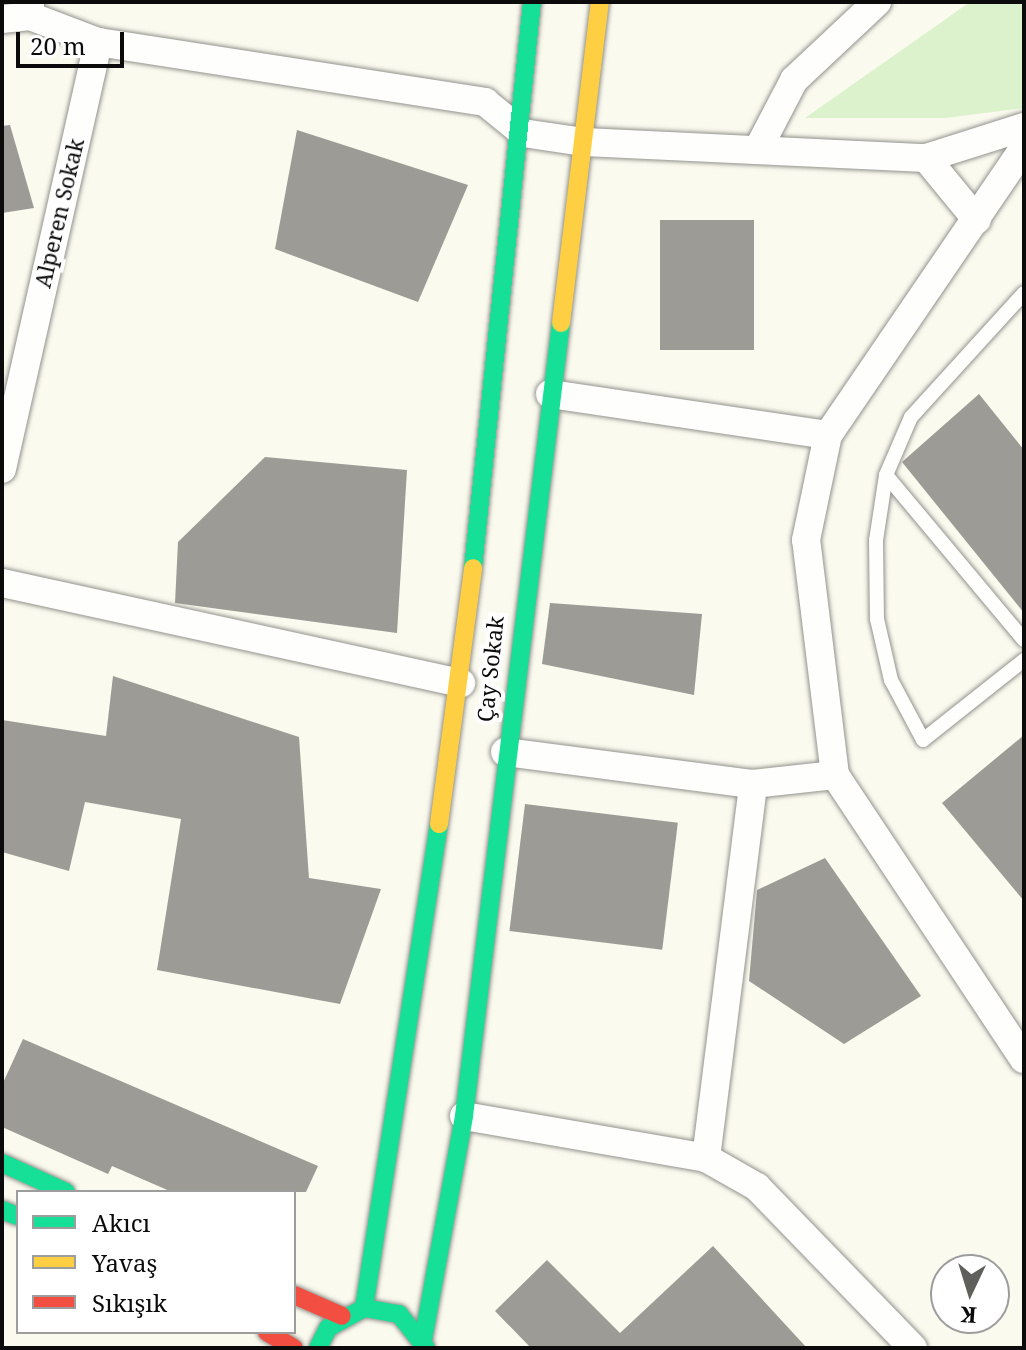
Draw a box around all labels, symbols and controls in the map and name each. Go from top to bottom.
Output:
scale bar [20,16,128,66]
text: 20 m [30,29,86,62]
street label: Alperen Sokak [29,136,89,290]
street label: Çay Sokak [471,615,509,723]
legend [16,1190,296,1334]
text: Akıcı [92,1206,150,1239]
text: Yavaş [92,1246,157,1279]
north arrow [930,1254,1010,1334]
text: Sıkışık [92,1286,167,1319]
text: K [959,1300,978,1331]

